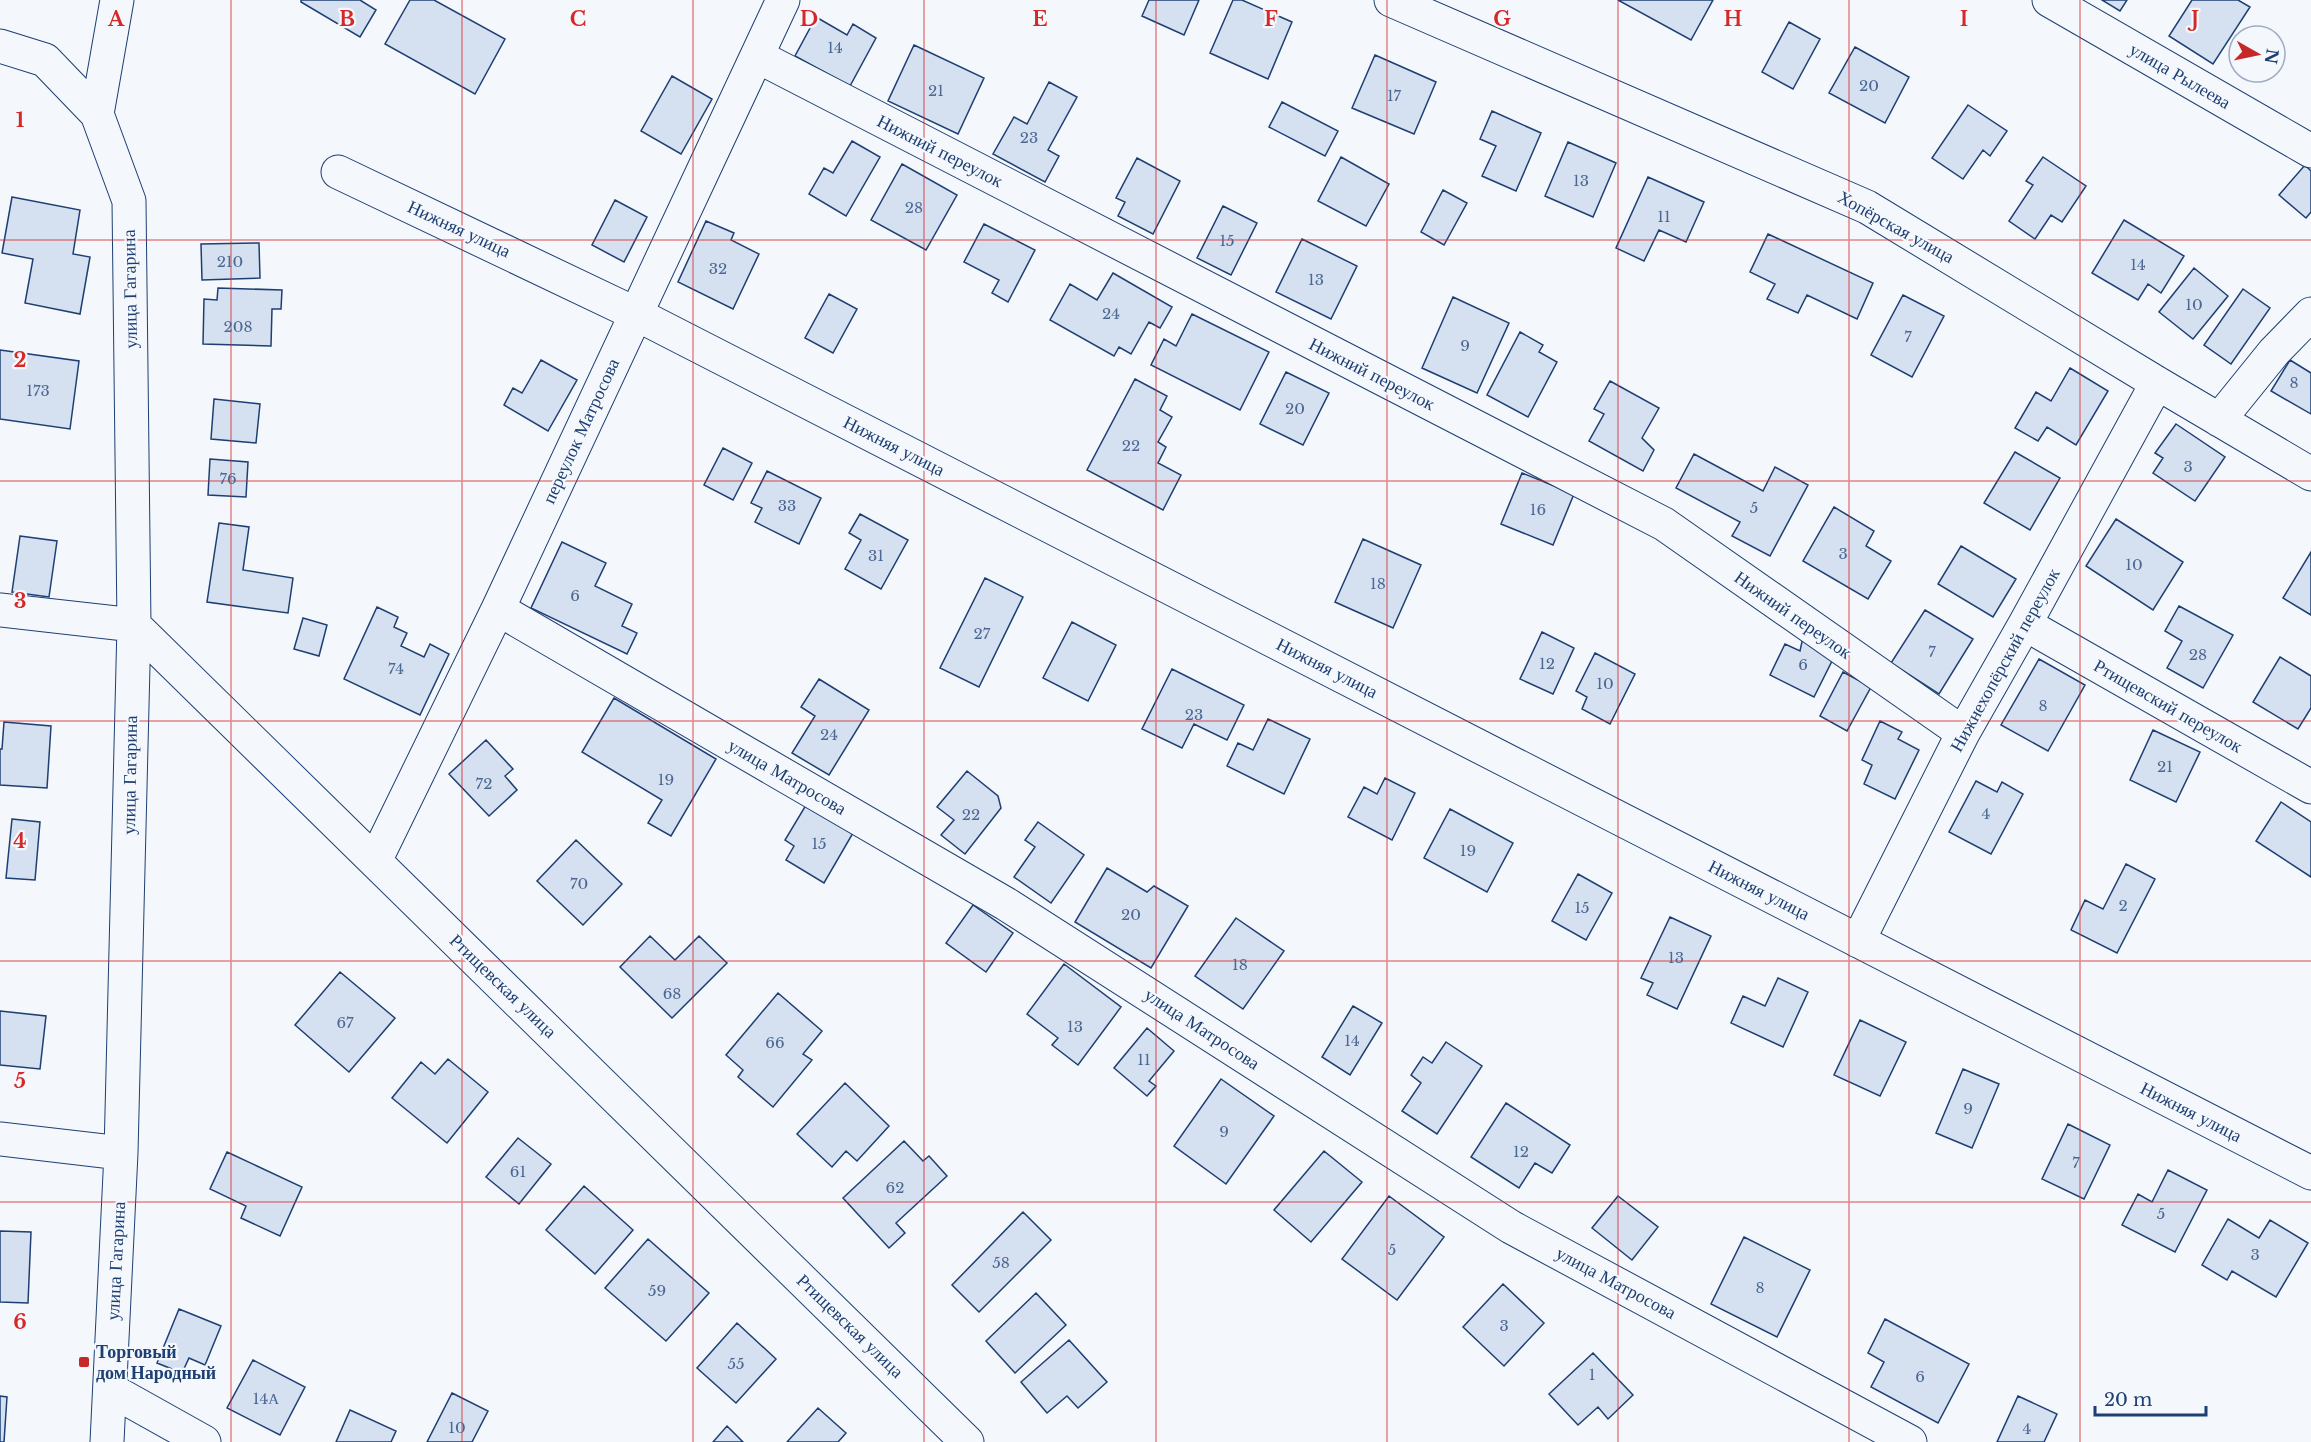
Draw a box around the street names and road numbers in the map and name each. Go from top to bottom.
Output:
street label: улица Рылеева [2126,38,2234,114]
street label: Нижний переулок [873,110,1007,192]
street label: Хопёрская улица [1834,186,1958,268]
street label: Нижняя улица [404,196,514,262]
street label: улица Гагарина [118,229,142,349]
street label: Нижний переулок [1305,333,1439,415]
street label: переулок Матросова [538,355,624,507]
street label: Нижняя улица [840,411,948,481]
street label: Нижнехопёрский переулок [1945,564,2065,756]
street label: Нижний переулок [1730,566,1856,664]
street label: Нижняя улица [1273,633,1381,703]
street label: Ртищевский переулок [2090,654,2246,758]
street label: улица Гагарина [118,715,142,835]
street label: улица Матросова [724,734,850,820]
street label: Нижняя улица [1705,855,1813,925]
street label: Ртищевская улица [445,929,561,1043]
street label: улица Матросова [1140,984,1264,1074]
street label: Нижняя улица [2137,1077,2245,1147]
street label: улица Гагарина [102,1201,130,1321]
street label: улица Матросова [1552,1242,1680,1324]
street label: Ртищевская улица [792,1269,908,1383]

